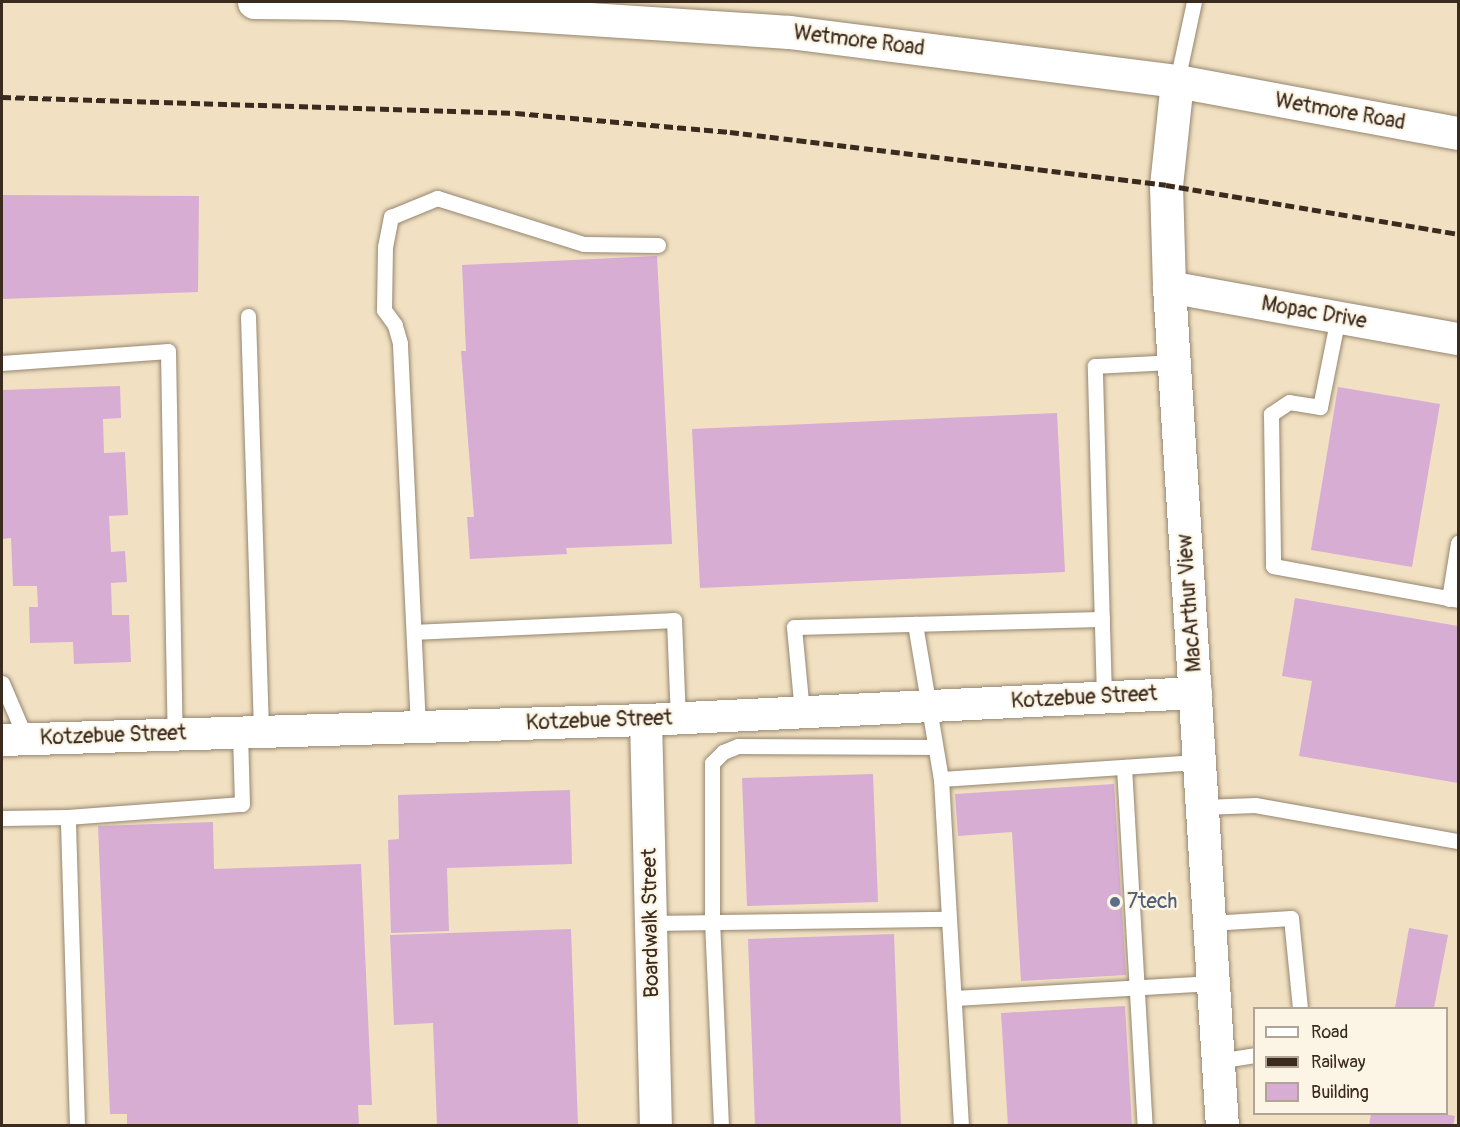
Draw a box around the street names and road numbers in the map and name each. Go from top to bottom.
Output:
street label: Wetmore Road [792,20,926,62]
street label: Wetmore Road [1273,88,1407,136]
street label: Mopac Drive [1259,291,1369,335]
street label: MacArthur View [1173,533,1207,673]
street label: Kotzebue Street [1010,682,1158,714]
street label: Kotzebue Street [525,706,673,736]
street label: Kotzebue Street [39,721,187,751]
street label: Boardwalk Street [637,848,665,998]

